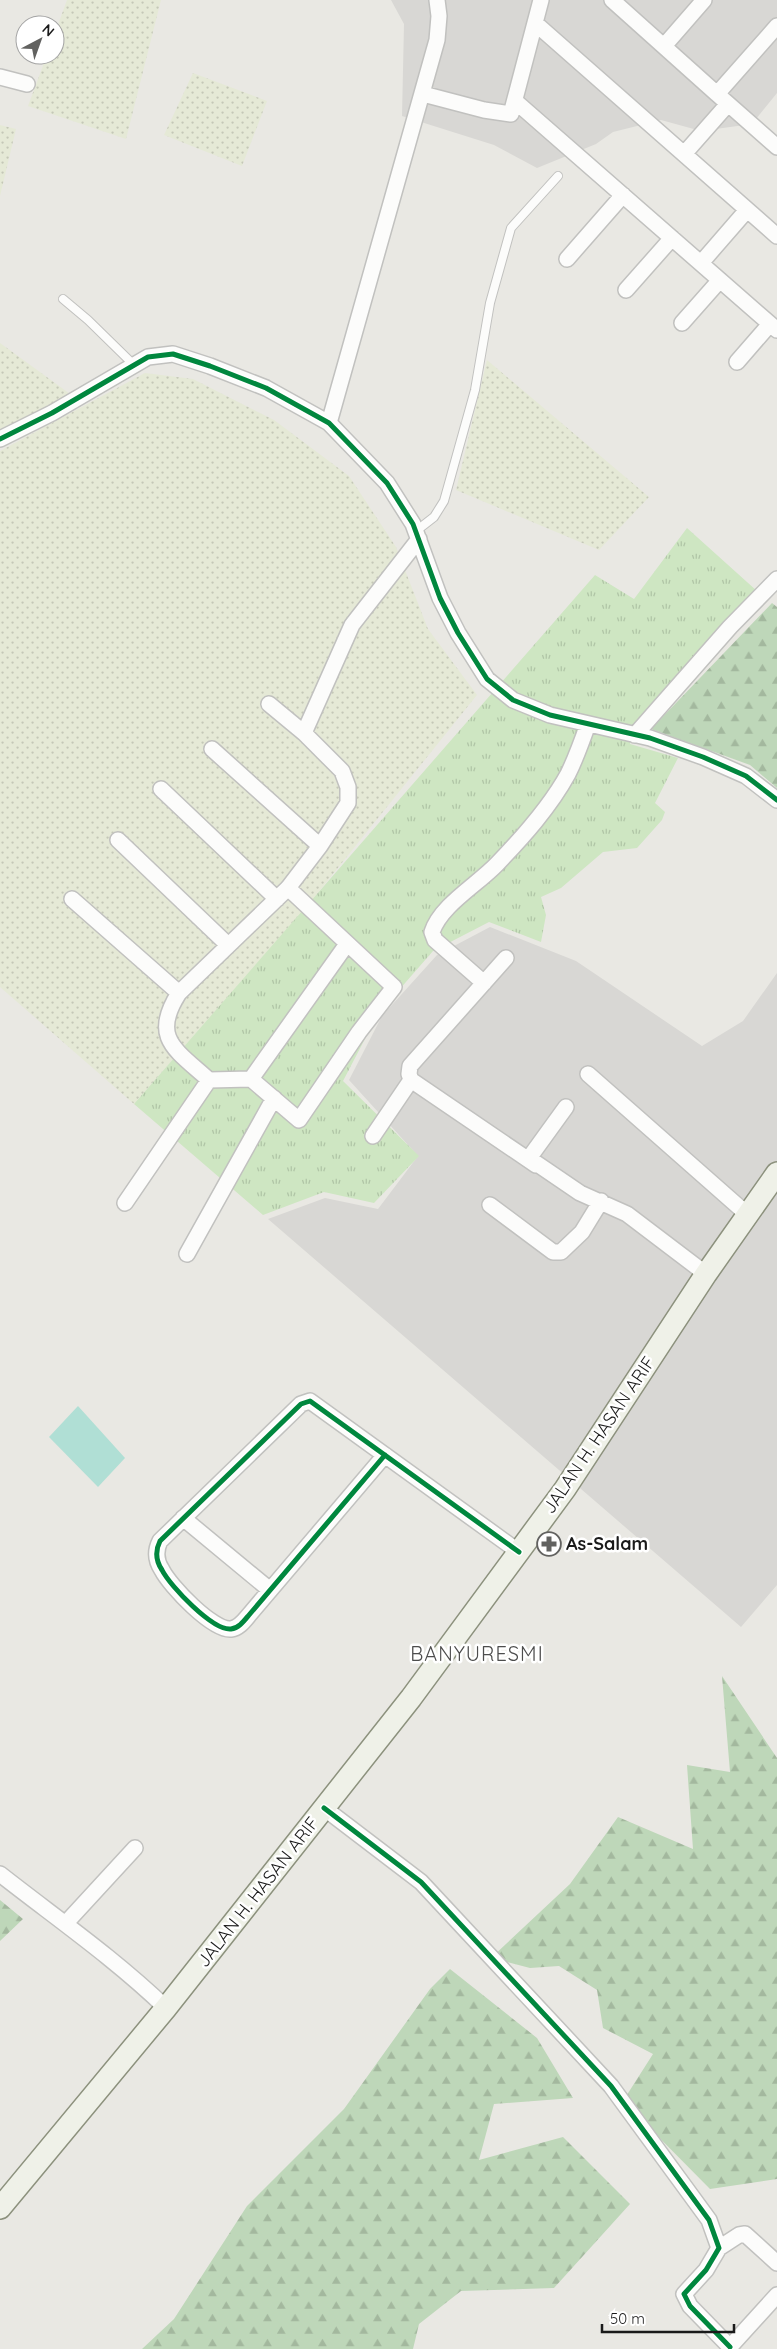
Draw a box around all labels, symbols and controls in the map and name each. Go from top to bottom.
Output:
north arrow [15,15,65,65]
text: N [39,20,58,40]
street label: JALAN H. HASAN ARIF [537,1352,660,1518]
pharmacy icon: As-Salam [536,1531,562,1557]
place label: As-Salam [566,1532,648,1555]
district label: BANYURESMI [410,1641,544,1666]
street label: JALAN H. HASAN ARIF [192,1812,324,1972]
scale bar [602,2302,734,2334]
text: 50 m [610,2309,645,2328]

